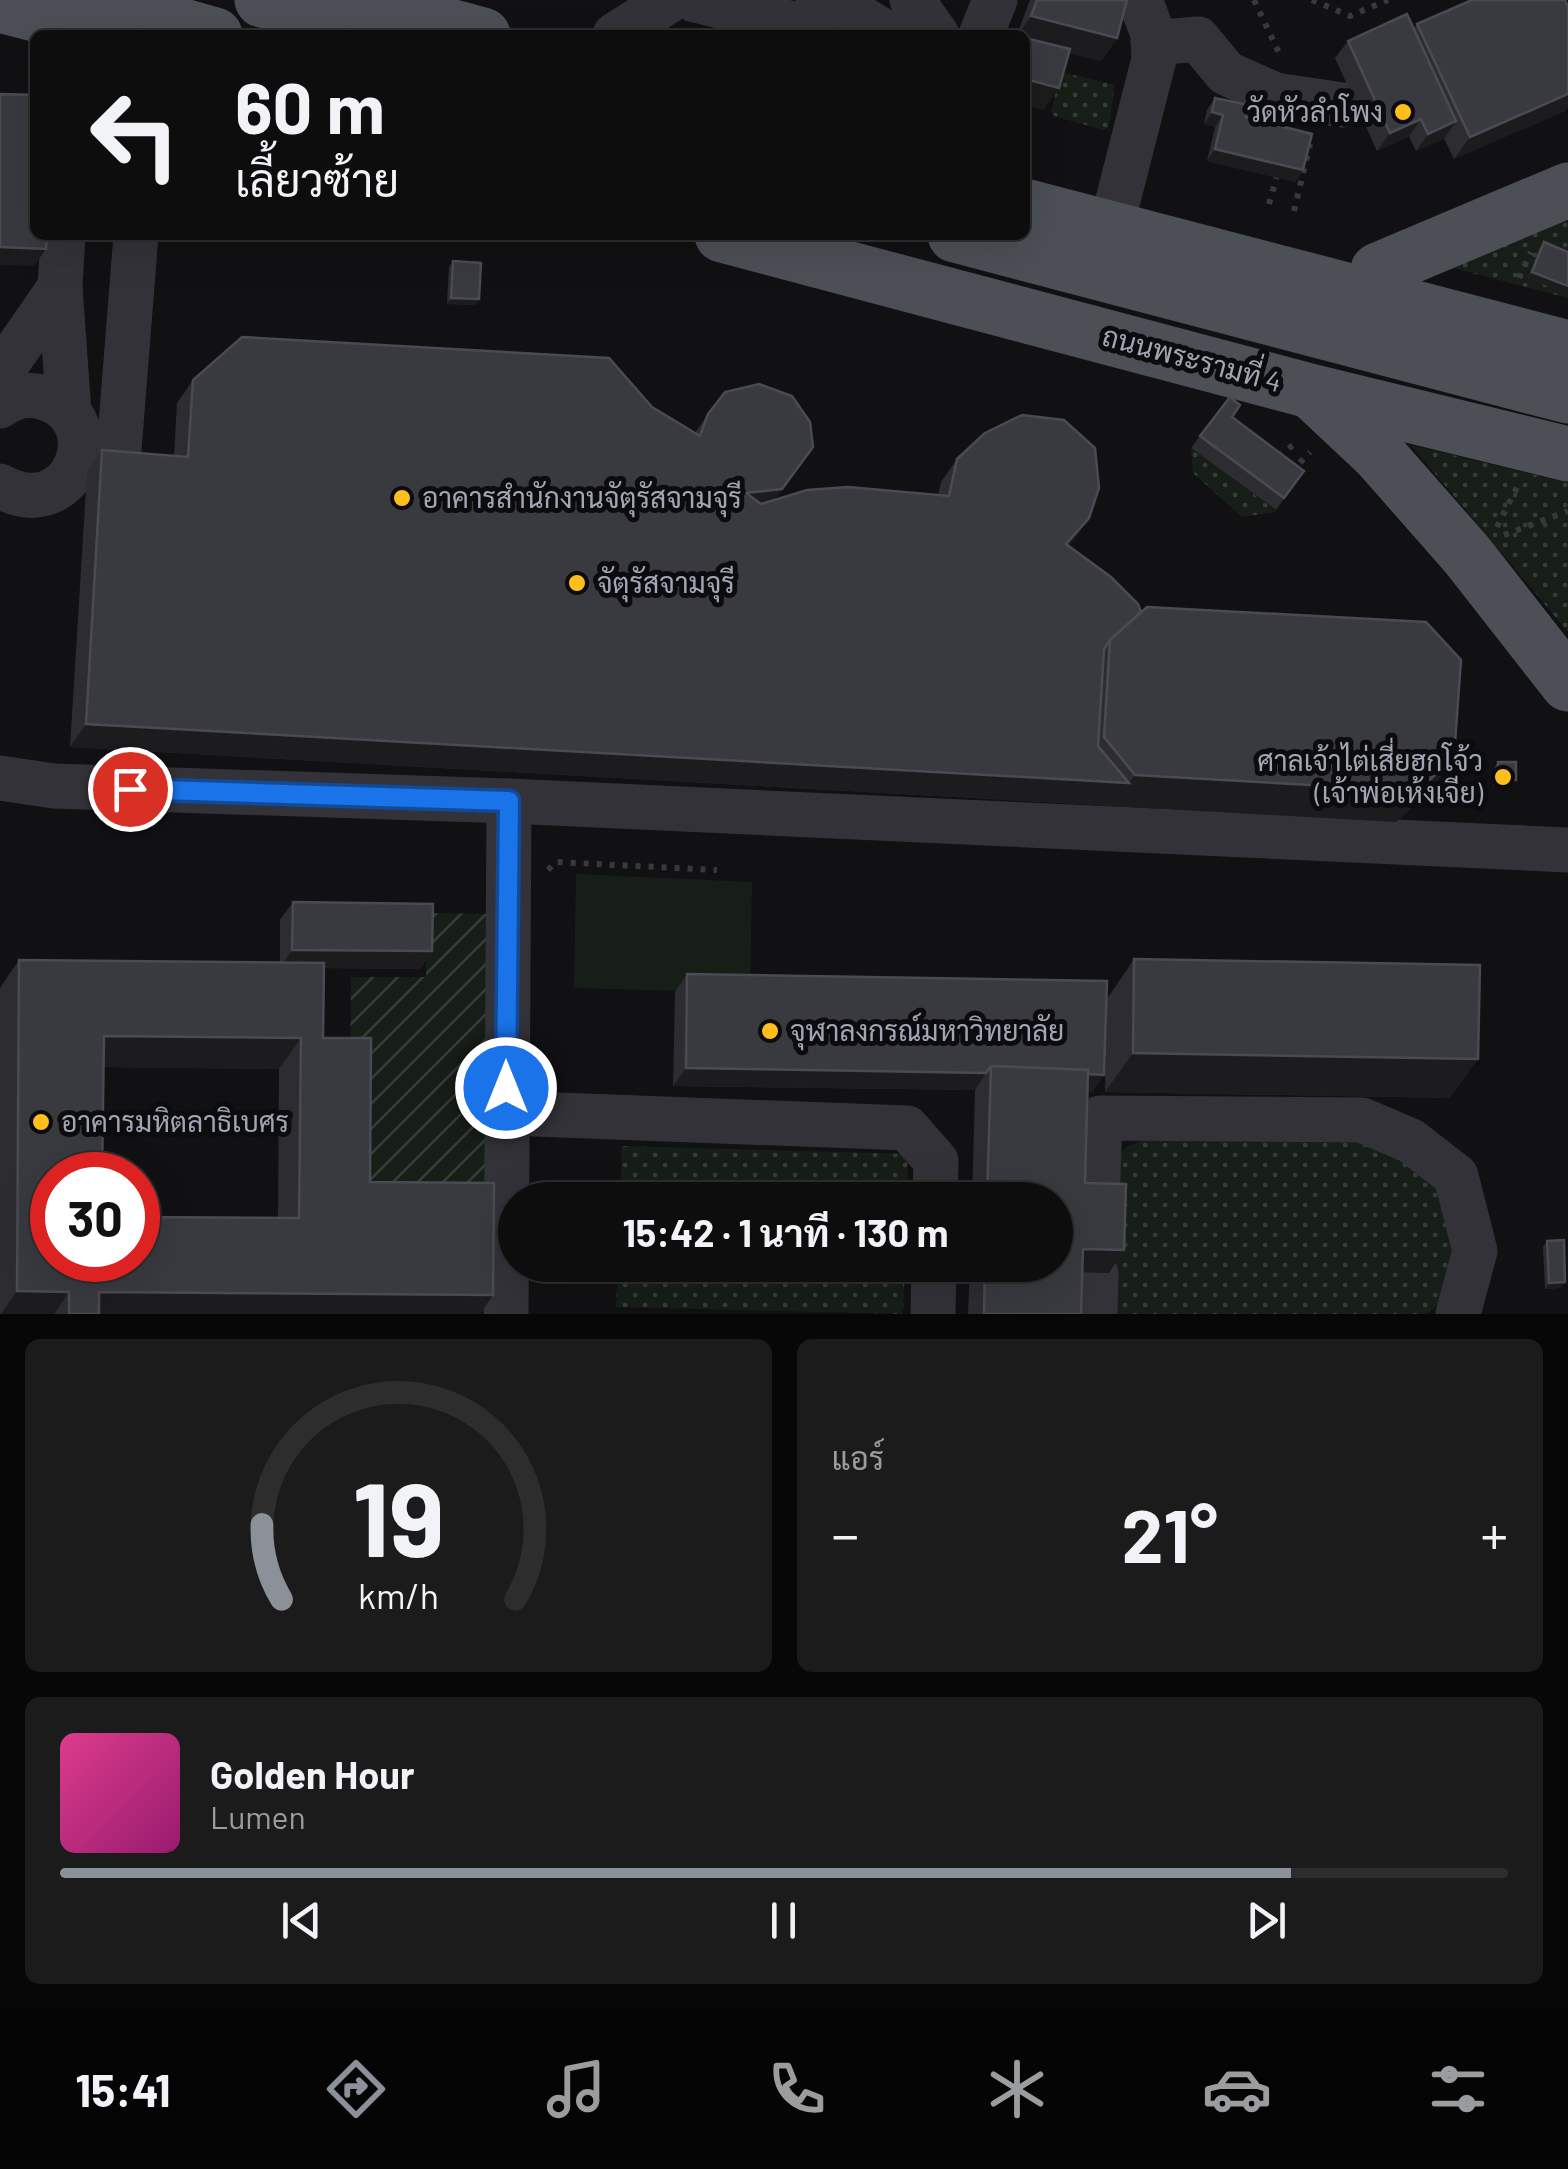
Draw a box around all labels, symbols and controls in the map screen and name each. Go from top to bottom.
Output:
text: 60 m [235,64,385,148]
icon: left [70,70,200,200]
place label: วัดหัวลำโพง [1247,93,1383,128]
marker: วัดหัวลำโพง [1392,101,1414,123]
text: เลี้ยวซ้าย [235,152,399,206]
street label: ถนนพระรามที่ 4 [1099,312,1287,398]
place label: อาคารสำนักงานจัตุรัสจามจุรี [422,480,742,518]
marker: อาคารสำนักงานจัตุรัสจามจุรี [391,487,413,509]
place label: จัตุรัสจามจุรี [597,565,735,603]
marker: จัตุรัสจามจุรี [566,572,588,594]
place label: ศาลเจ้าไต่เสี่ยฮุกโจ้ว (เจ้าพ่อเห้งเจีย) [1257,737,1484,809]
pin [88,747,173,832]
icon: arrive [103,762,158,817]
marker: ศาลเจ้าไต่เสี่ยฮุกโจ้ว (เจ้าพ่อเห้งเจีย) [1492,766,1514,788]
place label: จุฬาลงกรณ์มหาวิทยาลัย [790,1012,1064,1051]
marker: จุฬาลงกรณ์มหาวิทยาลัย [759,1020,781,1042]
position arrow [454,1036,558,1140]
place label: อาคารมหิตลาธิเบศร [61,1104,289,1138]
marker: อาคารมหิตลาธิเบศร [30,1111,52,1133]
speed limit sign: 30 [30,1152,160,1282]
text: 15:42 · 1 นาที · 130 m [622,1209,949,1255]
text: แอร์ [832,1438,884,1476]
text: 19 [352,1453,444,1578]
text: 21° [1122,1488,1218,1578]
text: − [832,1500,859,1566]
text: + [1480,1500,1508,1566]
text: km/h [358,1573,439,1616]
text: Golden Hour [210,1751,415,1797]
text: Lumen [210,1797,306,1835]
icon: previous [274,1893,329,1948]
icon: pause [756,1893,811,1948]
icon: next [1239,1893,1294,1948]
icon: directions [321,2054,391,2124]
icon: music [541,2054,611,2124]
icon: phone [762,2054,832,2124]
icon: climate [982,2054,1052,2124]
icon: car [1202,2054,1272,2124]
icon: filters [1423,2054,1493,2124]
text: 15:41 [75,2062,171,2116]

